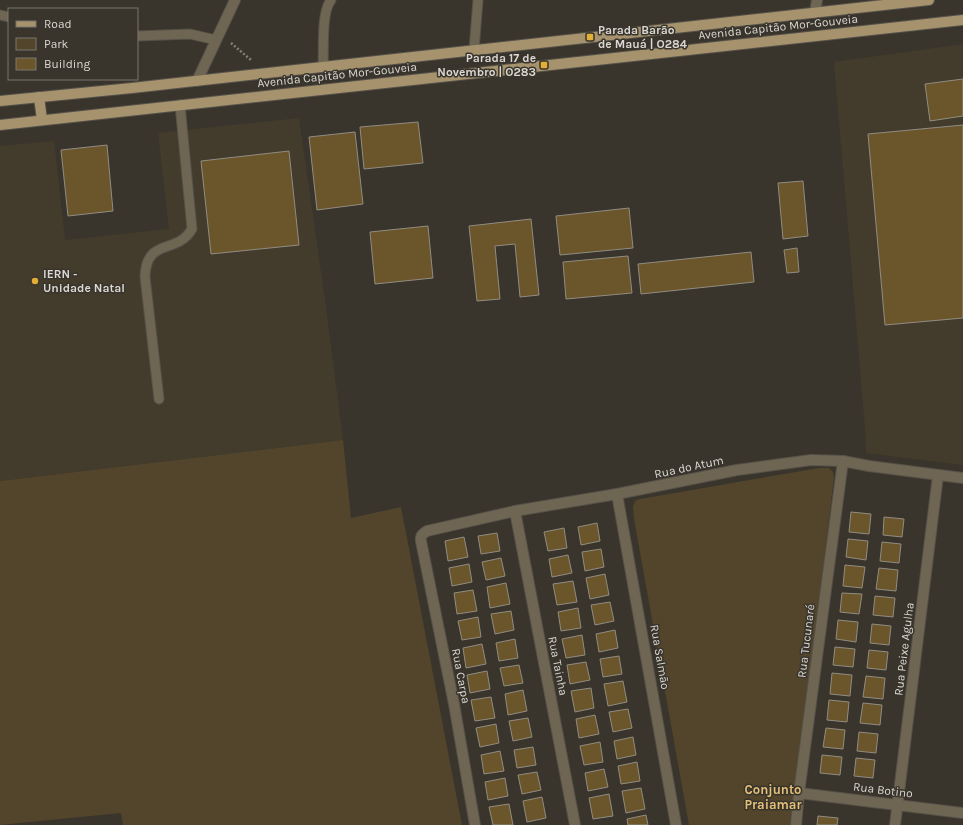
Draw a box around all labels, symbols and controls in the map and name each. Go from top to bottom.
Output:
legend [8,8,138,80]
street label: Avenida Capitão Mor-Gouveia [697,12,859,42]
text: Road [44,17,72,31]
place label: Parada Barão de Mauá | O284 [598,23,687,51]
marker: Parada Barão de Mauá | O284 [585,32,595,42]
text: Park [44,37,69,51]
place label: Parada 17 de Novembro | O283 [437,51,536,79]
text: Building [44,57,91,71]
street label: Avenida Capitão Mor-Gouveia [256,60,418,90]
marker: Parada 17 de Novembro | O283 [539,60,549,70]
place label: IERN - Unidade Natal [43,267,125,295]
marker: IERN - Unidade Natal [30,276,40,286]
street label: Rua do Atum [653,453,725,481]
street label: Rua Peixe Agulha [891,602,917,696]
street label: Rua Tucunaré [795,603,817,679]
street label: Rua Salmão [647,623,673,691]
street label: Rua Tainha [545,635,571,697]
street label: Rua Carpa [449,647,473,705]
street label: Rua Botino [852,779,914,801]
district label: Conjunto Praiamar [744,782,802,812]

